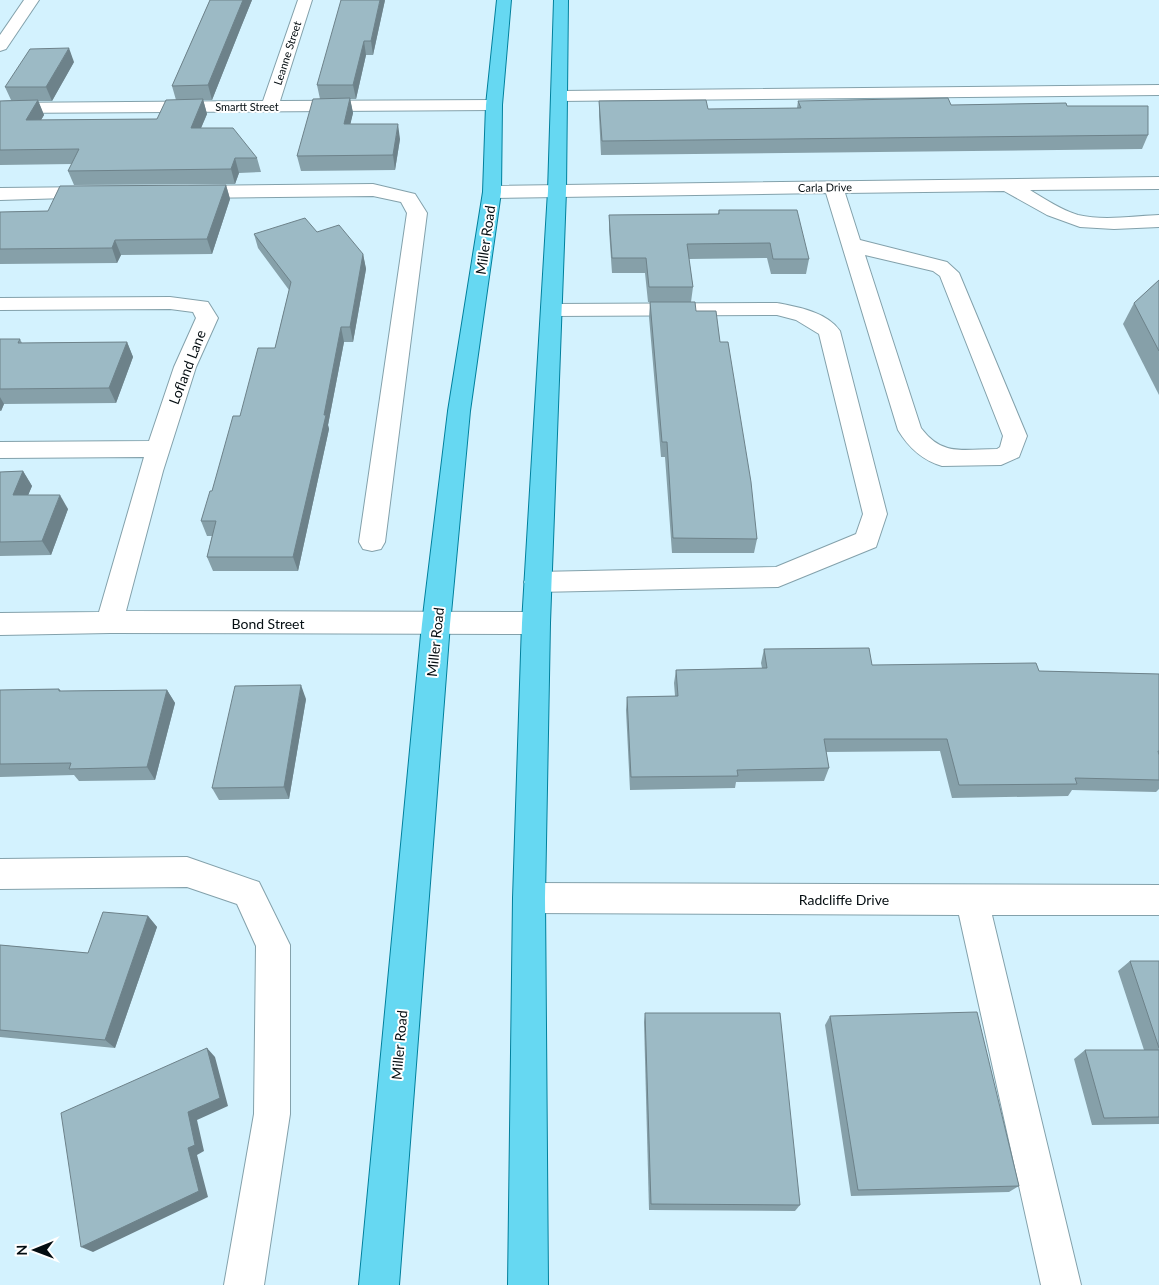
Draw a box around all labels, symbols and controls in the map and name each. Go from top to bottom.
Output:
street label: Leanne Street [271,19,303,87]
street label: Smartt Street [215,100,279,113]
street label: Carla Drive [798,180,852,194]
street label: Miller Road [472,204,498,276]
street label: Lofland Lane [165,327,209,407]
street label: Miller Road [423,606,447,678]
street label: Bond Street [232,615,304,632]
street label: Radcliffe Drive [799,891,889,908]
street label: Miller Road [387,1010,411,1080]
north arrow [10,1225,60,1275]
text: N [13,1245,30,1256]

